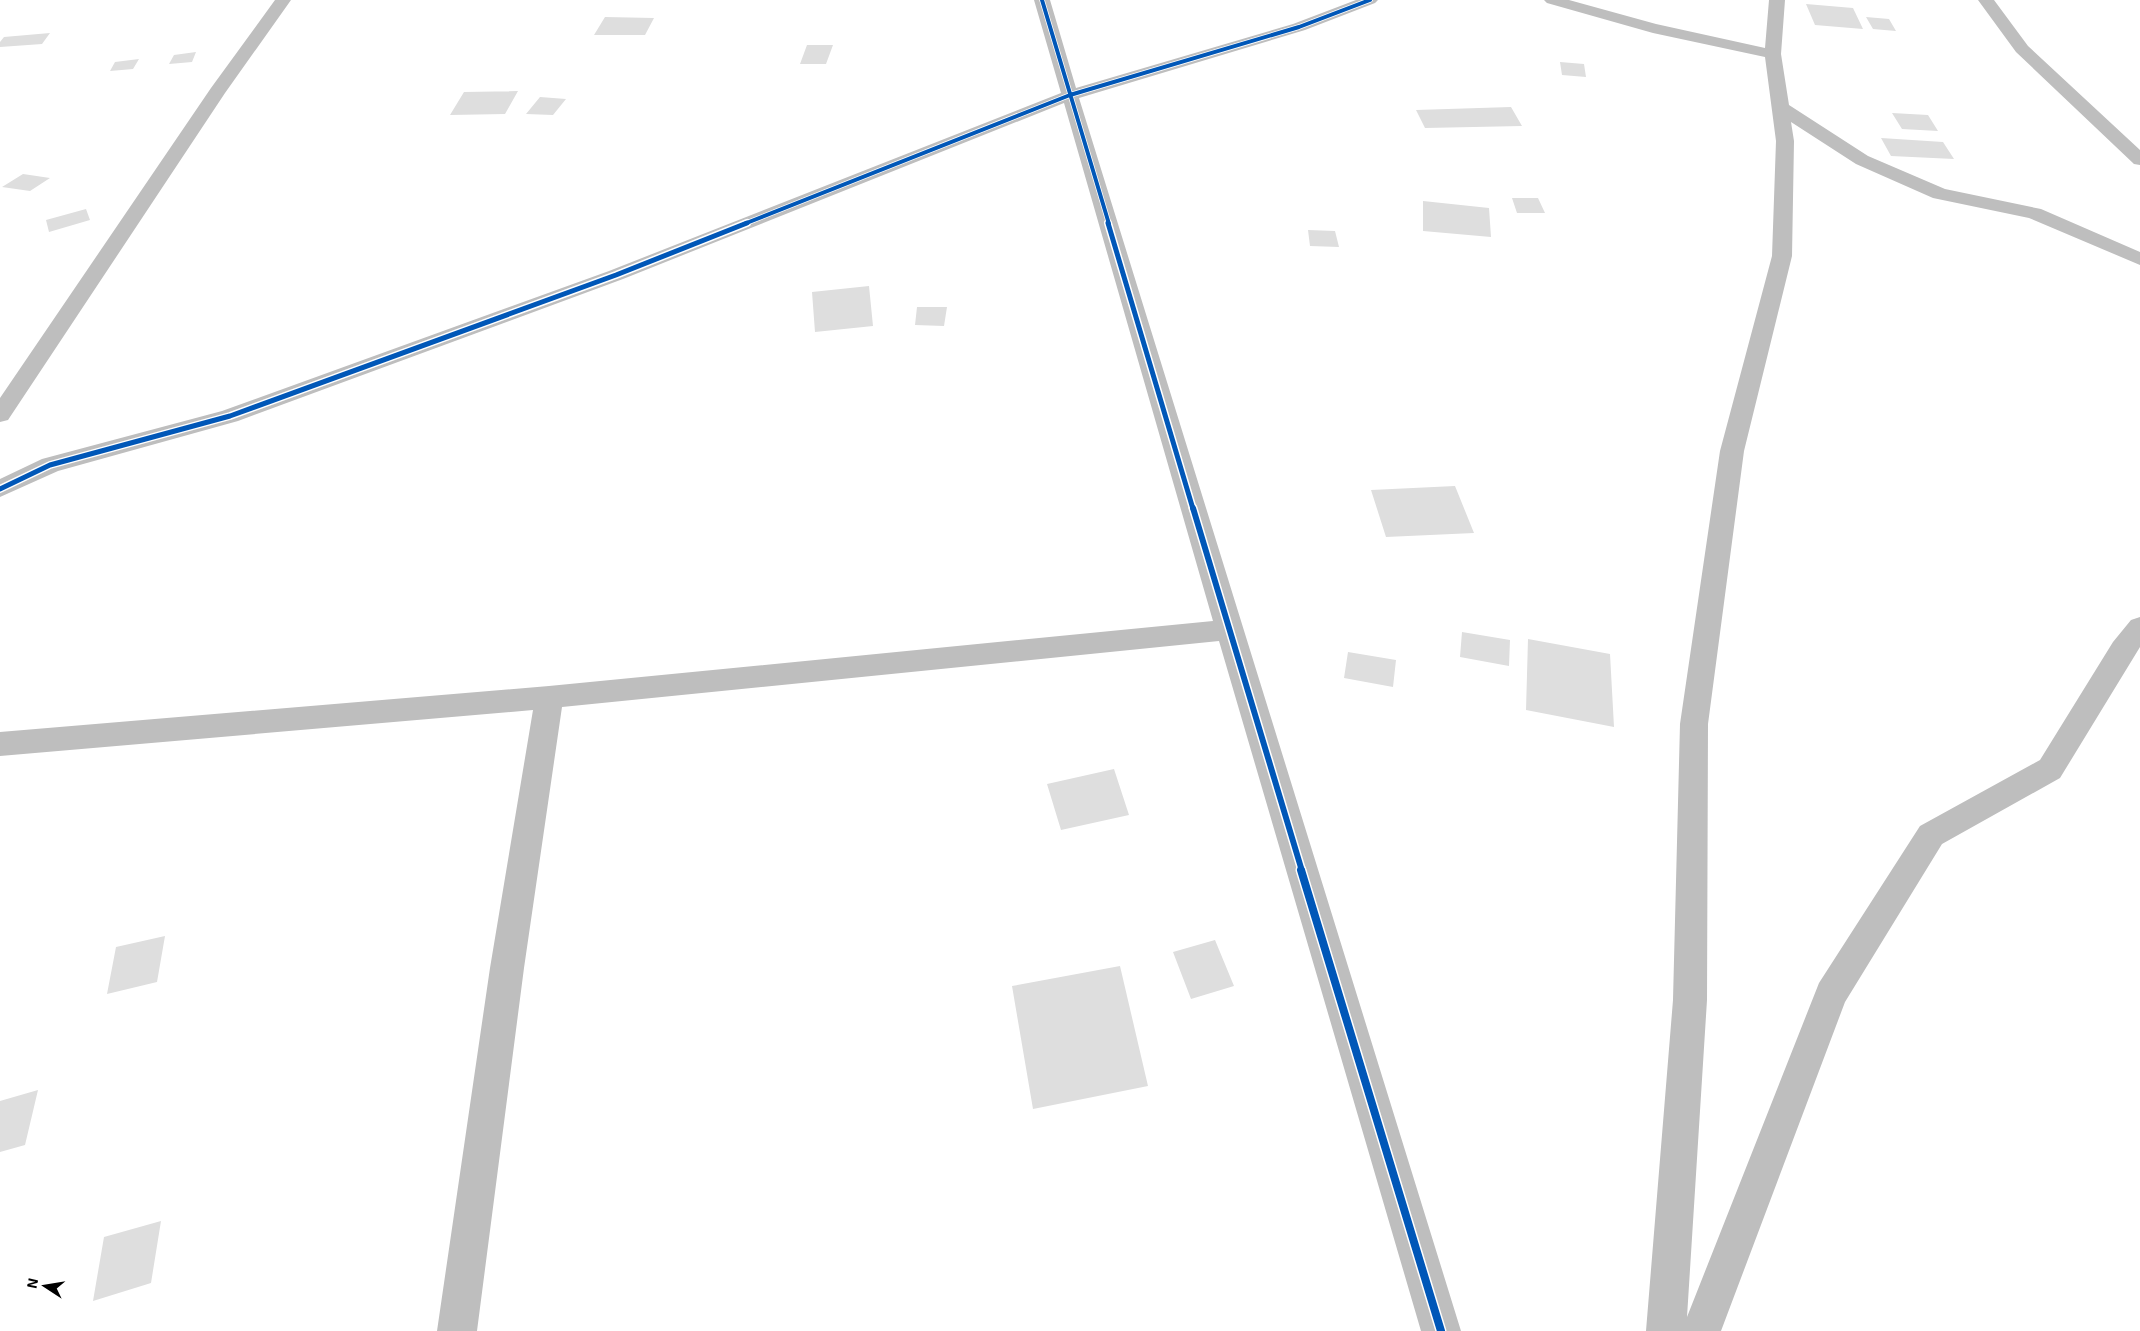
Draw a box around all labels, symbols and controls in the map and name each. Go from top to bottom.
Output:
north arrow [20,1261,70,1311]
text: N [22,1276,41,1290]

